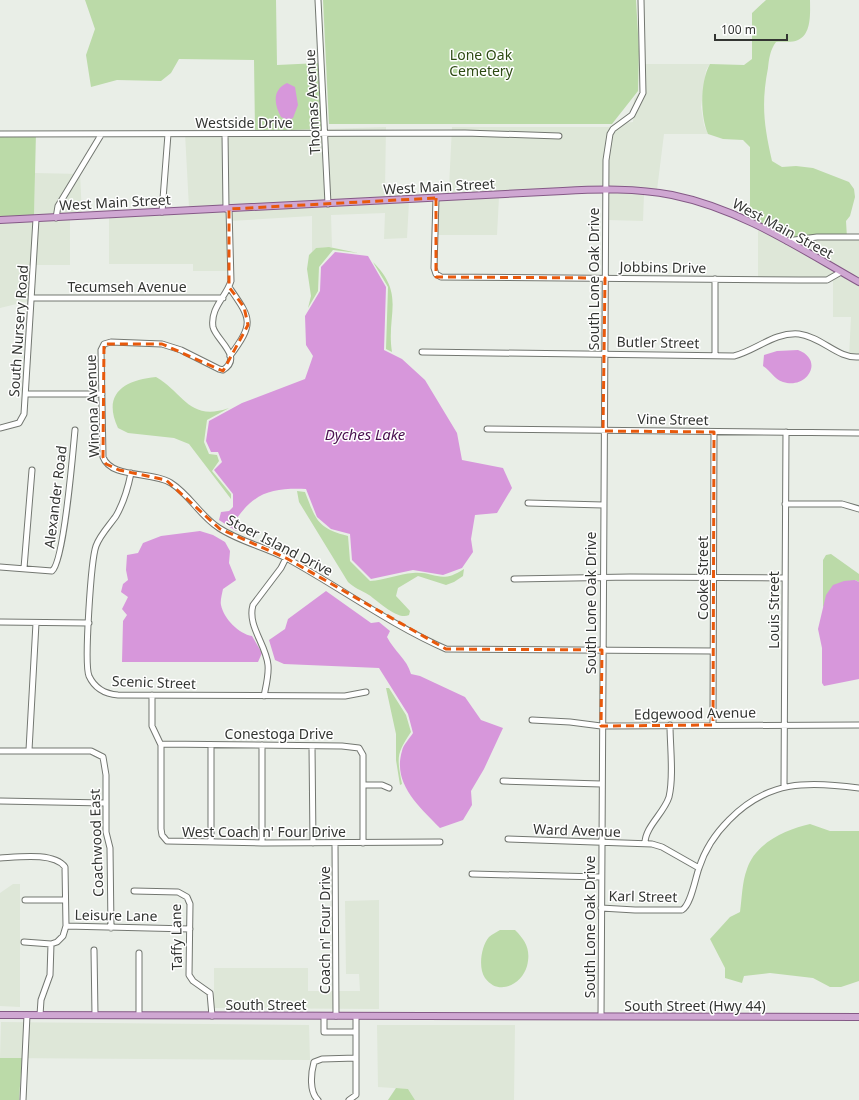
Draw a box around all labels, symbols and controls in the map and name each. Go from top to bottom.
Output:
scale bar [715,16,787,42]
text: 100 m [721,21,756,38]
park label: Lone Oak Cemetery [449,45,514,80]
street label: Thomas Avenue [300,49,324,155]
street label: Westside Drive [195,113,293,132]
street label: West Main Street [383,174,495,198]
street label: West Main Street [59,190,171,214]
street label: West Main Street [729,193,837,263]
street label: South Lone Oak Drive [584,208,603,350]
street label: Jobbins Drive [617,257,707,277]
street label: South Nursery Road [4,264,32,398]
street label: Tecumseh Avenue [67,277,187,296]
street label: Butler Street [616,332,700,352]
street label: Winona Avenue [81,354,103,458]
street label: Vine Street [637,409,709,429]
water label: Dyches Lake [325,424,406,444]
street label: Alexander Road [39,444,71,550]
street label: Stoer Island Drive [224,510,337,580]
street label: South Lone Oak Drive [581,532,600,674]
street label: Cooke Street [693,536,712,620]
street label: Louis Street [764,571,783,649]
street label: Scenic Street [112,671,196,693]
street label: Edgewood Avenue [634,702,756,724]
street label: Conestoga Drive [225,724,334,743]
street label: Coachwood East [85,789,107,897]
street label: Ward Avenue [533,819,621,841]
street label: West Coach n' Four Drive [182,822,346,841]
street label: South Lone Oak Drive [580,856,599,998]
street label: Coach n' Four Drive [315,866,334,994]
street label: Karl Street [609,886,677,906]
street label: Taffy Lane [166,903,186,970]
street label: Leisure Lane [74,905,158,925]
street label: South Street [225,995,307,1014]
street label: South Street (Hwy 44) [624,996,766,1015]

